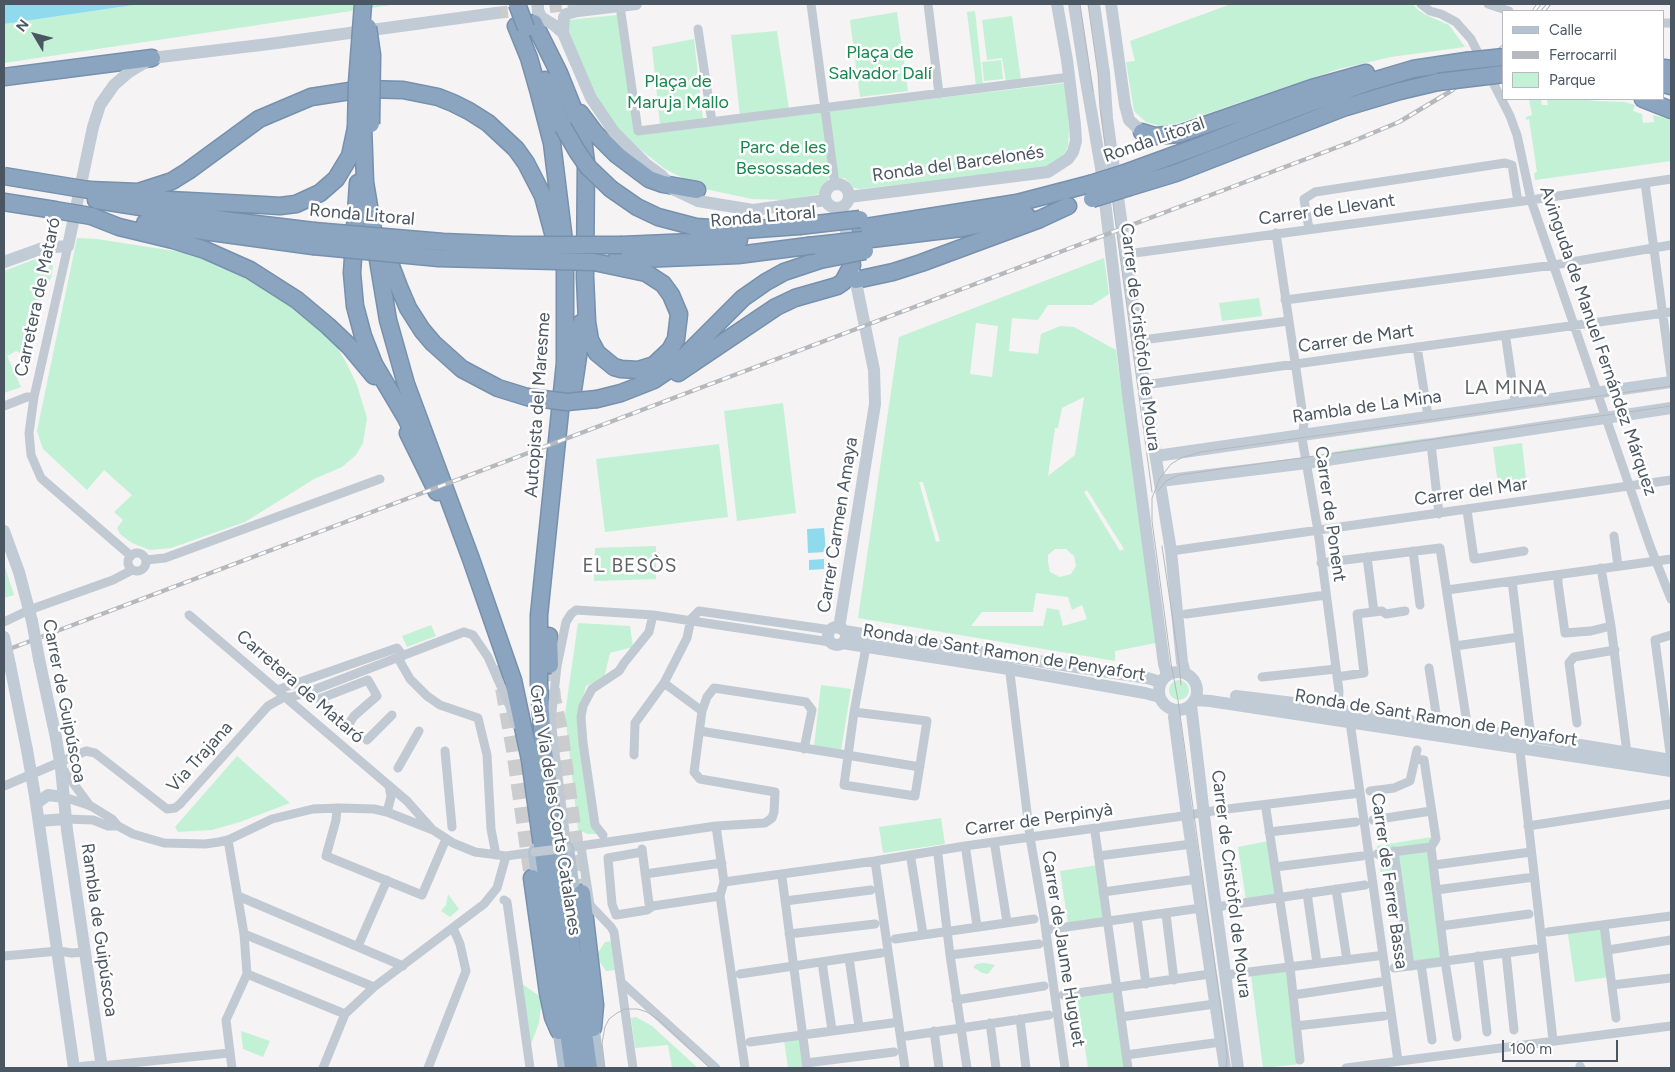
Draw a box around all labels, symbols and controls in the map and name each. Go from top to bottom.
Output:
north arrow [10,10,60,60]
legend [1502,10,1665,100]
text: N [13,16,33,35]
text: Calle [1549,21,1582,39]
park label: Plaça de Salvador Dalí [828,42,932,84]
text: Ferrocarril [1549,46,1617,64]
park label: Plaça de Maruja Mallo [627,71,729,114]
text: Parque [1549,71,1596,89]
street label: Ronda Litoral [1100,113,1208,167]
park label: Parc de les Besossades [736,137,830,180]
street label: Ronda del Barcelonés [871,141,1045,187]
street label: Avinguda de Manuel Fernández Márquez [1535,183,1661,499]
street label: Carrer de Llevant [1257,190,1397,230]
street label: Ronda Litoral [308,200,416,230]
street label: Ronda Litoral [709,202,817,232]
street label: Carretera de Mataró [11,215,65,379]
street label: Carrer de Cristòfol de Moura [1115,222,1165,452]
street label: Autopista del Maresme [521,312,555,498]
street label: Carrer de Mart [1297,320,1415,358]
district label: LA MINA [1464,377,1548,399]
street label: Rambla de La Mina [1291,386,1443,428]
street label: Carrer Carmen Amaya [813,436,863,614]
street label: Carrer de Ponent [1310,445,1350,583]
street label: Carrer del Mar [1413,473,1529,511]
district label: EL BESÒS [582,555,678,577]
street label: Carrer de Guipúscoa [38,618,90,784]
street label: Ronda de Sant Ramon de Penyafort [861,620,1147,686]
street label: Carretera de Mataró [232,626,368,748]
street label: Gran Via de les Corts Catalanes [524,683,586,937]
street label: Ronda de Sant Ramon de Penyafort [1293,685,1579,751]
street label: Via Trajana [163,717,237,797]
street label: Carrer de Cristòfol de Moura [1206,769,1256,999]
street label: Carrer de Ferrer Bassa [1366,792,1412,970]
street label: Carrer de Perpinyà [964,799,1114,841]
street label: Rambla de Guipúscoa [76,842,122,1018]
street label: Carrer de Jaume Huguet [1037,849,1089,1049]
scale bar [1505,1030,1621,1062]
text: 100 m [1510,1040,1552,1058]

